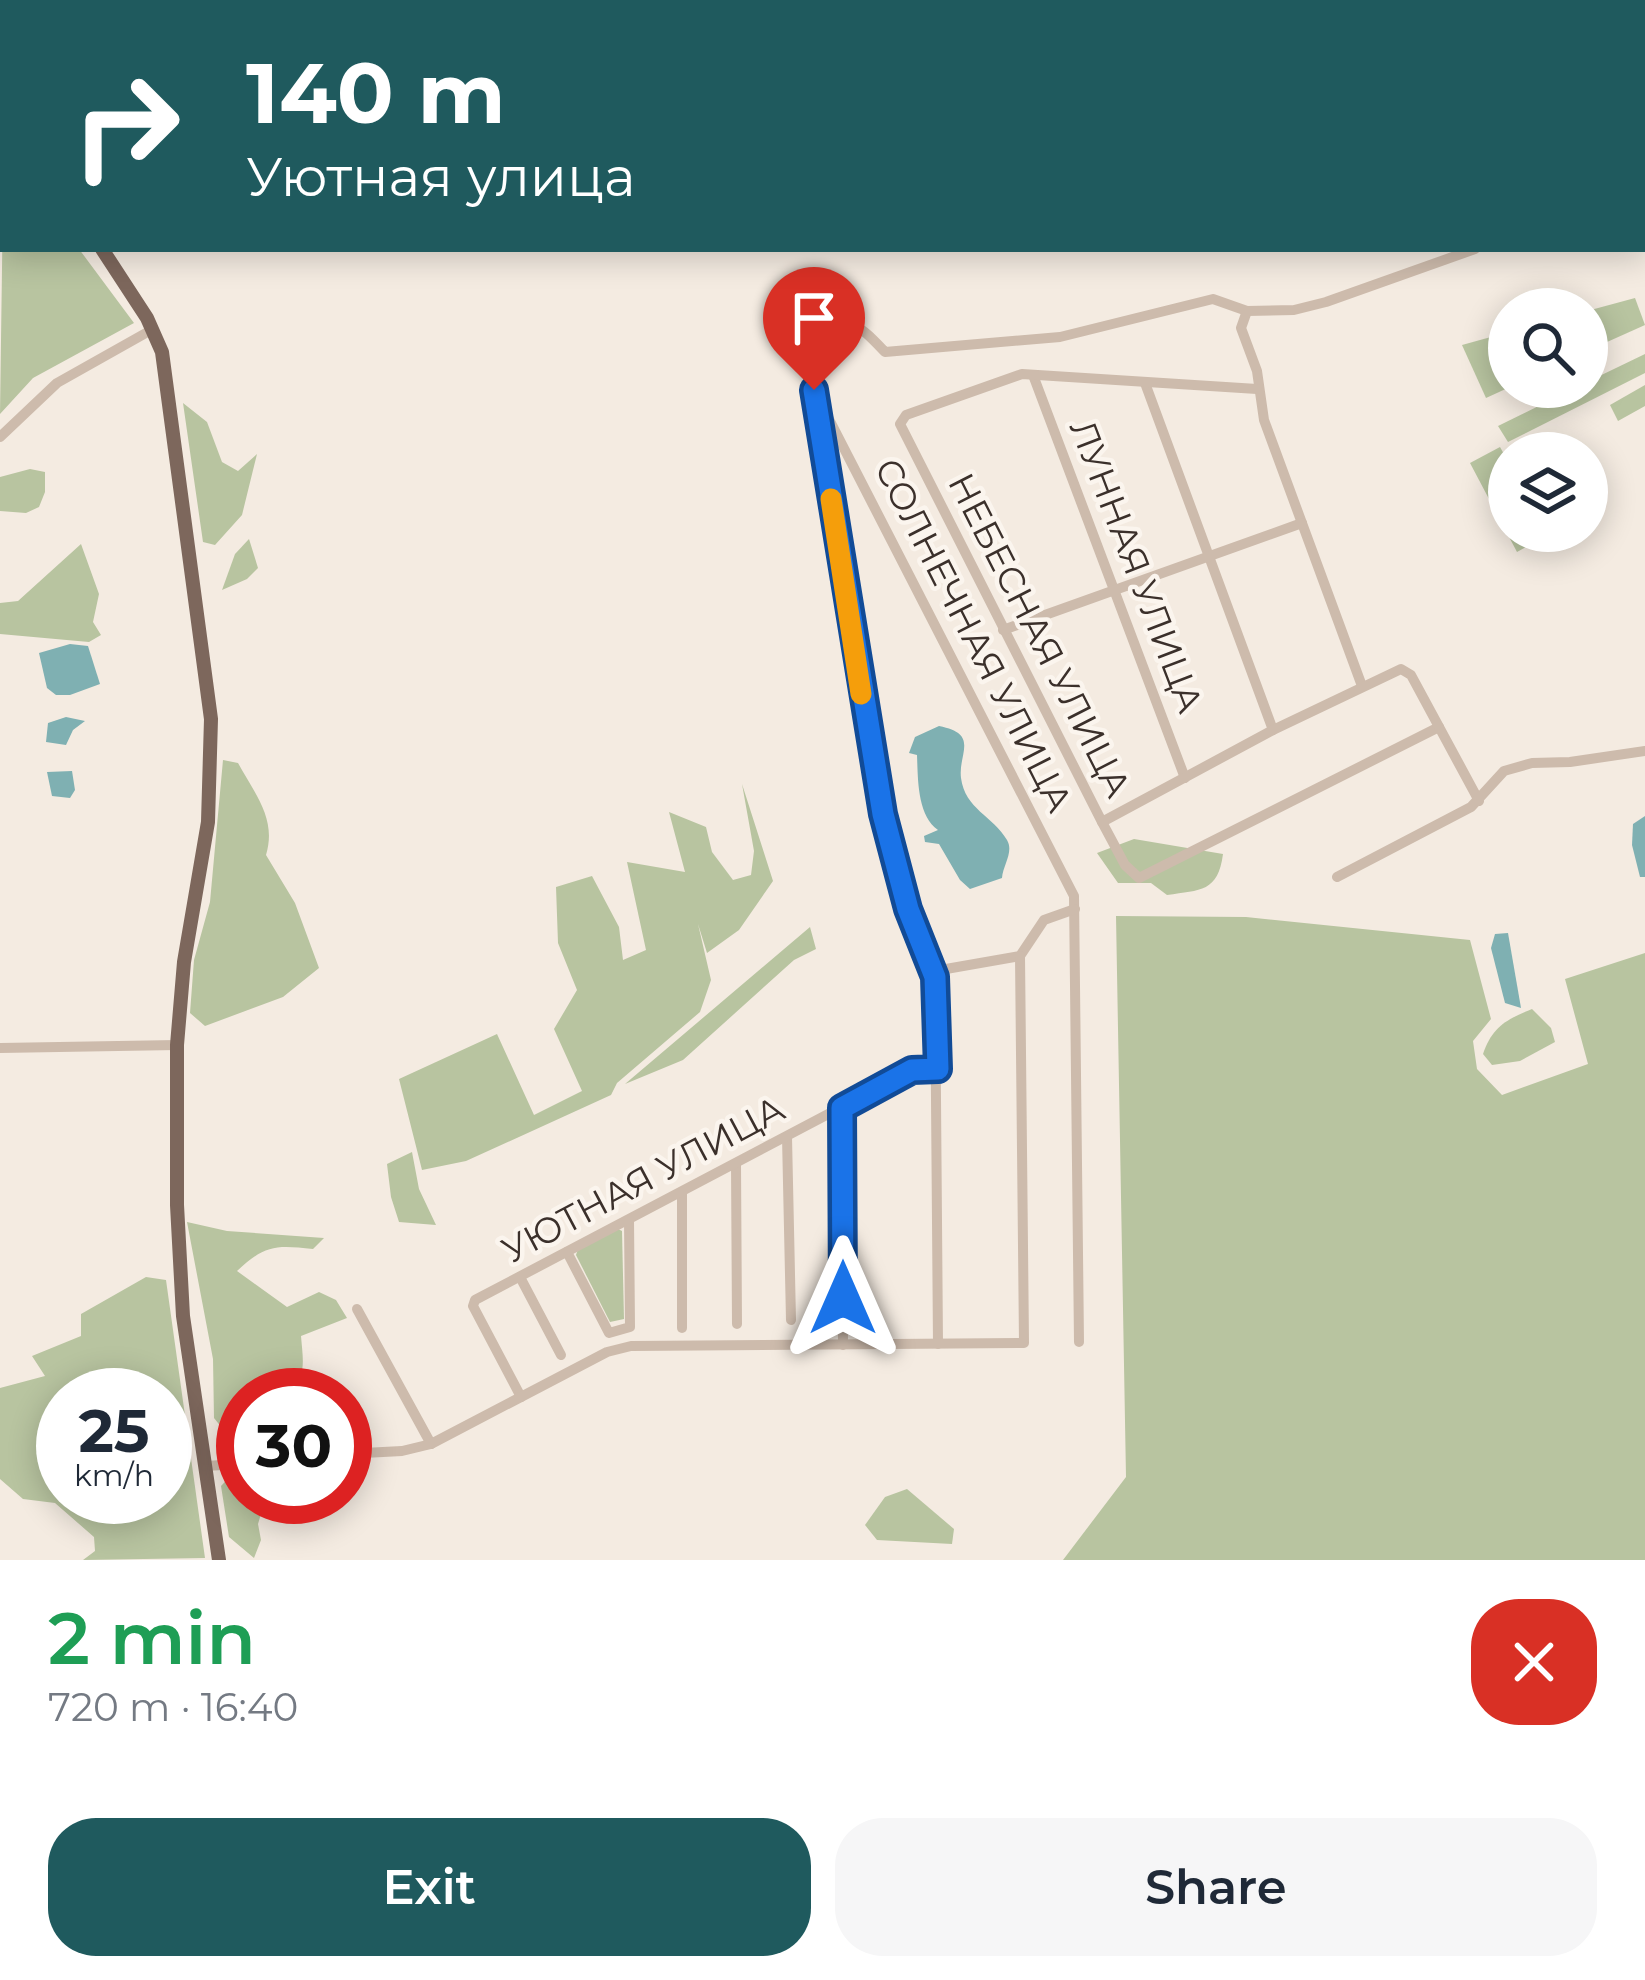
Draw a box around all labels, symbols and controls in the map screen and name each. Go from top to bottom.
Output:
text: 140 m [246,42,506,144]
icon: right [48,48,204,204]
text: Уютная улица [246,144,635,210]
pin [763,267,865,390]
icon: arrive [781,285,847,351]
map controls [1488,288,1608,552]
button: search [1488,288,1608,408]
street label: ЛУННАЯ УЛИЦА [1061,413,1213,719]
button: layers [1488,432,1608,552]
street label: СОЛНЕЧНАЯ УЛИЦА [866,451,1082,819]
street label: НЕБЕСНАЯ УЛИЦА [939,466,1141,805]
street label: УЮТНАЯ УЛИЦА [494,1086,792,1272]
position arrow [780,1235,906,1361]
speed limit sign: 30 [216,1368,372,1524]
text: 25 [78,1394,150,1467]
text: km/h [74,1457,154,1494]
text: 2 min [48,1594,256,1682]
button: close [1471,1599,1597,1725]
text: 720 m · 16:40 [48,1683,298,1731]
button: Exit [48,1818,811,1956]
button: Share [835,1818,1597,1956]

